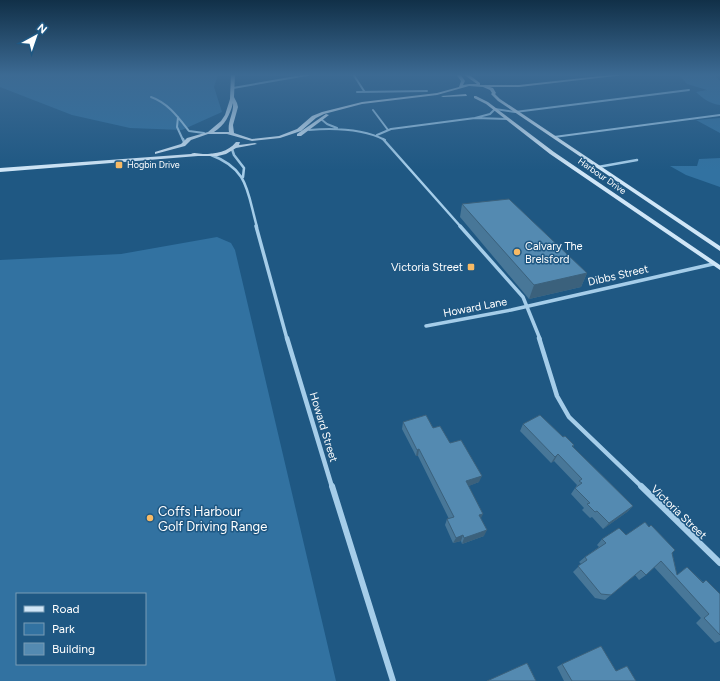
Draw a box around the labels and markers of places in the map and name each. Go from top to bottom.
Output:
place label: Hogbin Drive [127,159,180,170]
marker: Hogbin Drive [114,160,124,170]
place label: Calvary The Brelsford [525,240,583,266]
marker: Calvary The Brelsford [512,247,522,257]
place label: Victoria Street [391,261,463,274]
marker: Victoria Street [466,262,476,272]
place label: Coffs Harbour Golf Driving Range [158,504,267,534]
marker: Coffs Harbour Golf Driving Range [145,513,155,523]

